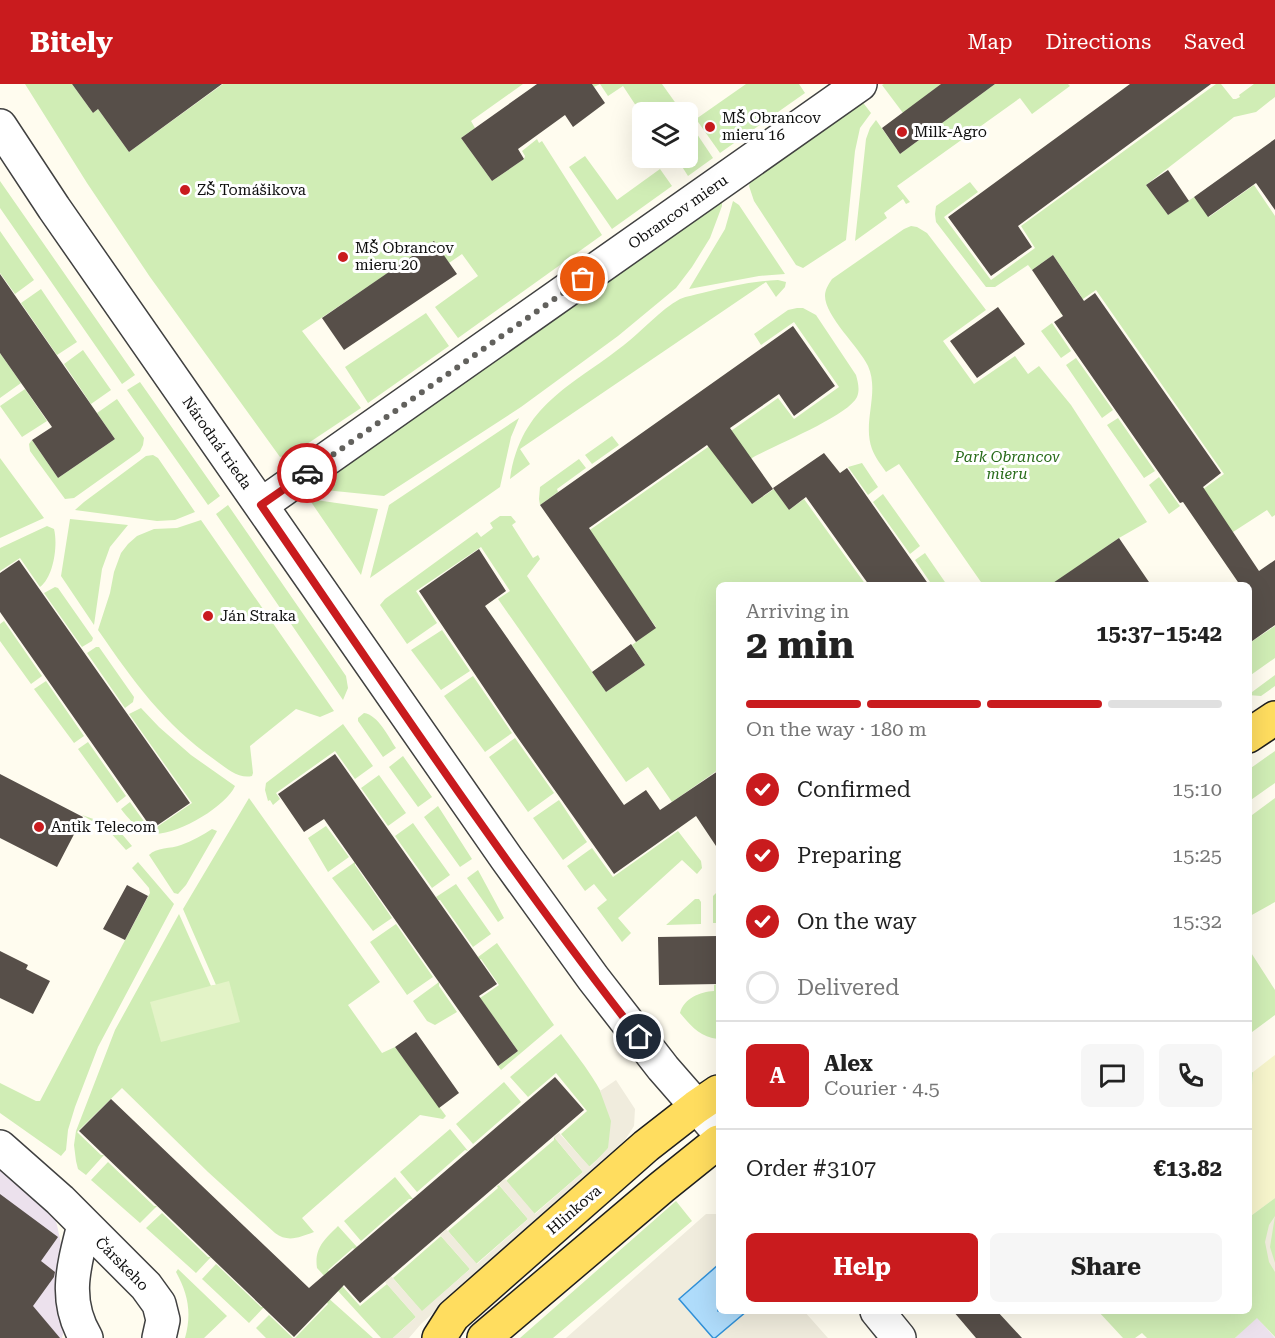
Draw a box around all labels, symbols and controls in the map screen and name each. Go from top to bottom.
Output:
text: Bitely [30,26,113,59]
text: Map [968,30,1012,54]
text: Directions [1045,30,1151,54]
text: Saved [1184,30,1245,54]
map controls [632,102,698,168]
button: layers [632,102,698,168]
place label: MŠ Obrancov mieru 16 [722,109,821,144]
marker: MŠ Obrancov mieru 16 [703,120,717,134]
place label: Milk-Agro [914,123,987,141]
marker: Milk-Agro [895,125,909,139]
street label: Obrancov mieru [625,171,732,253]
place label: ZŠ Tomášikova [197,181,306,199]
marker: ZŠ Tomášikova [178,183,192,197]
place label: MŠ Obrancov mieru 20 [355,239,454,274]
marker: MŠ Obrancov mieru 20 [336,250,350,264]
pin [557,253,608,304]
icon: bag [566,262,599,295]
street label: Národná trieda [178,393,256,493]
courier [277,443,337,503]
park label: Park Obrancov mieru [953,448,1060,483]
icon: car [291,457,324,490]
text: Arriving in [746,599,849,623]
place label: Ján Straka [220,607,296,625]
marker: Ján Straka [201,609,215,623]
text: 15:37–15:42 [1096,621,1222,646]
text: 2 min [746,622,854,668]
text: On the way · 180 m [746,717,927,741]
icon: check [746,773,779,806]
text: Confirmed [797,777,911,802]
text: 15:10 [1172,777,1222,801]
place label: Antik Telecom [51,818,157,836]
marker: Antik Telecom [32,820,46,834]
icon: check [746,839,779,872]
text: Preparing [797,843,901,868]
text: 15:25 [1172,843,1222,867]
icon: check [746,905,779,938]
text: On the way [797,909,917,934]
text: 15:32 [1172,909,1222,933]
text: Delivered [797,975,899,1000]
pin [613,1011,664,1062]
icon: home [622,1020,655,1053]
button: chat [1081,1044,1144,1107]
button: phone [1159,1044,1222,1107]
text: Alex [824,1051,873,1076]
text: A [770,1063,785,1088]
text: Courier · 4.5 [824,1076,940,1100]
text: Order #3107 [746,1156,876,1181]
text: €13.82 [1153,1156,1222,1181]
street label: Hlinkova [543,1182,605,1238]
button: Help [746,1233,978,1302]
button: Share [990,1233,1222,1302]
street label: Čárskeho [92,1234,152,1294]

